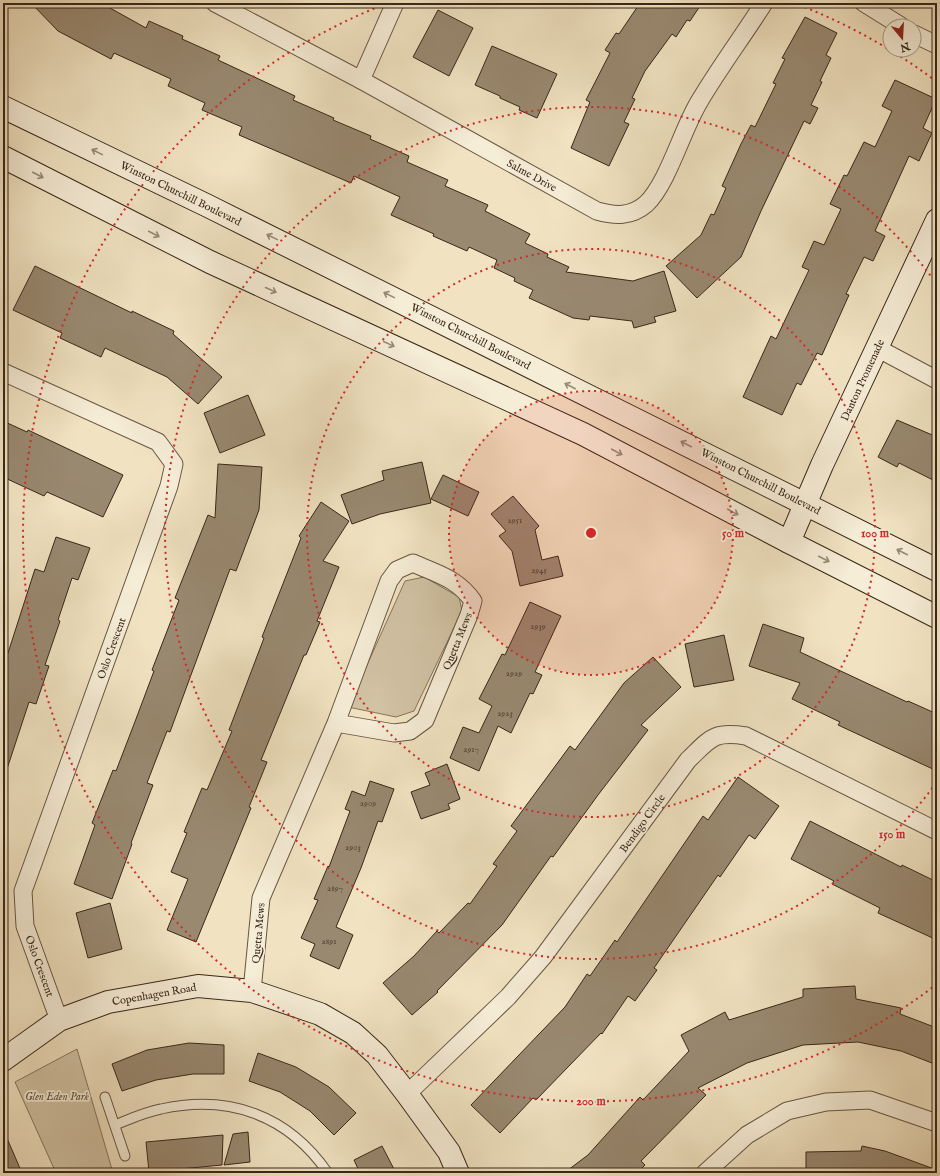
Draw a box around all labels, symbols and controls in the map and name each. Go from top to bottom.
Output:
north arrow [882,18,922,58]
text: N [898,38,912,55]
one-way arrow [92,148,104,155]
street label: Salme Drive [504,156,559,195]
street label: Winston Churchill Boulevard [118,159,243,229]
one-way arrow [32,171,44,179]
one-way arrow [147,230,159,238]
one-way arrow [266,233,278,241]
one-way arrow [264,287,276,294]
one-way arrow [383,291,395,298]
street label: Winston Churchill Boulevard [408,301,533,373]
street label: Danton Promenade [838,337,888,424]
one-way arrow [382,341,394,348]
one-way arrow [564,382,576,389]
one-way arrow [680,440,692,447]
street label: Winston Churchill Boulevard [698,446,823,518]
one-way arrow [611,448,623,456]
one-way arrow [726,509,738,516]
house number: 2951 [508,515,522,526]
centre of rings [584,526,598,540]
text: 50 m [722,526,745,541]
text: 100 m [861,526,890,541]
one-way arrow [896,548,908,556]
one-way arrow [818,556,830,564]
house number: 2945 [531,565,548,576]
street label: Quetta Mews [440,610,476,672]
street label: Oslo Crescent [94,615,130,681]
house number: 2939 [530,621,546,632]
house number: 2929 [506,668,522,679]
house number: 2923 [497,708,513,719]
house number: 2917 [463,744,479,755]
street label: Bendigo Circle [617,792,669,856]
house number: 2909 [360,798,376,809]
text: 150 m [879,827,906,842]
house number: 2903 [345,842,361,853]
house number: 2897 [327,883,343,894]
street label: Quetta Mews [249,902,269,964]
street label: Oslo Crescent [21,934,57,999]
house number: 2891 [321,936,337,947]
street label: Copenhagen Road [111,981,198,1009]
park label: Glen Eden Park [25,1090,90,1104]
text: 200 m [576,1094,606,1109]

